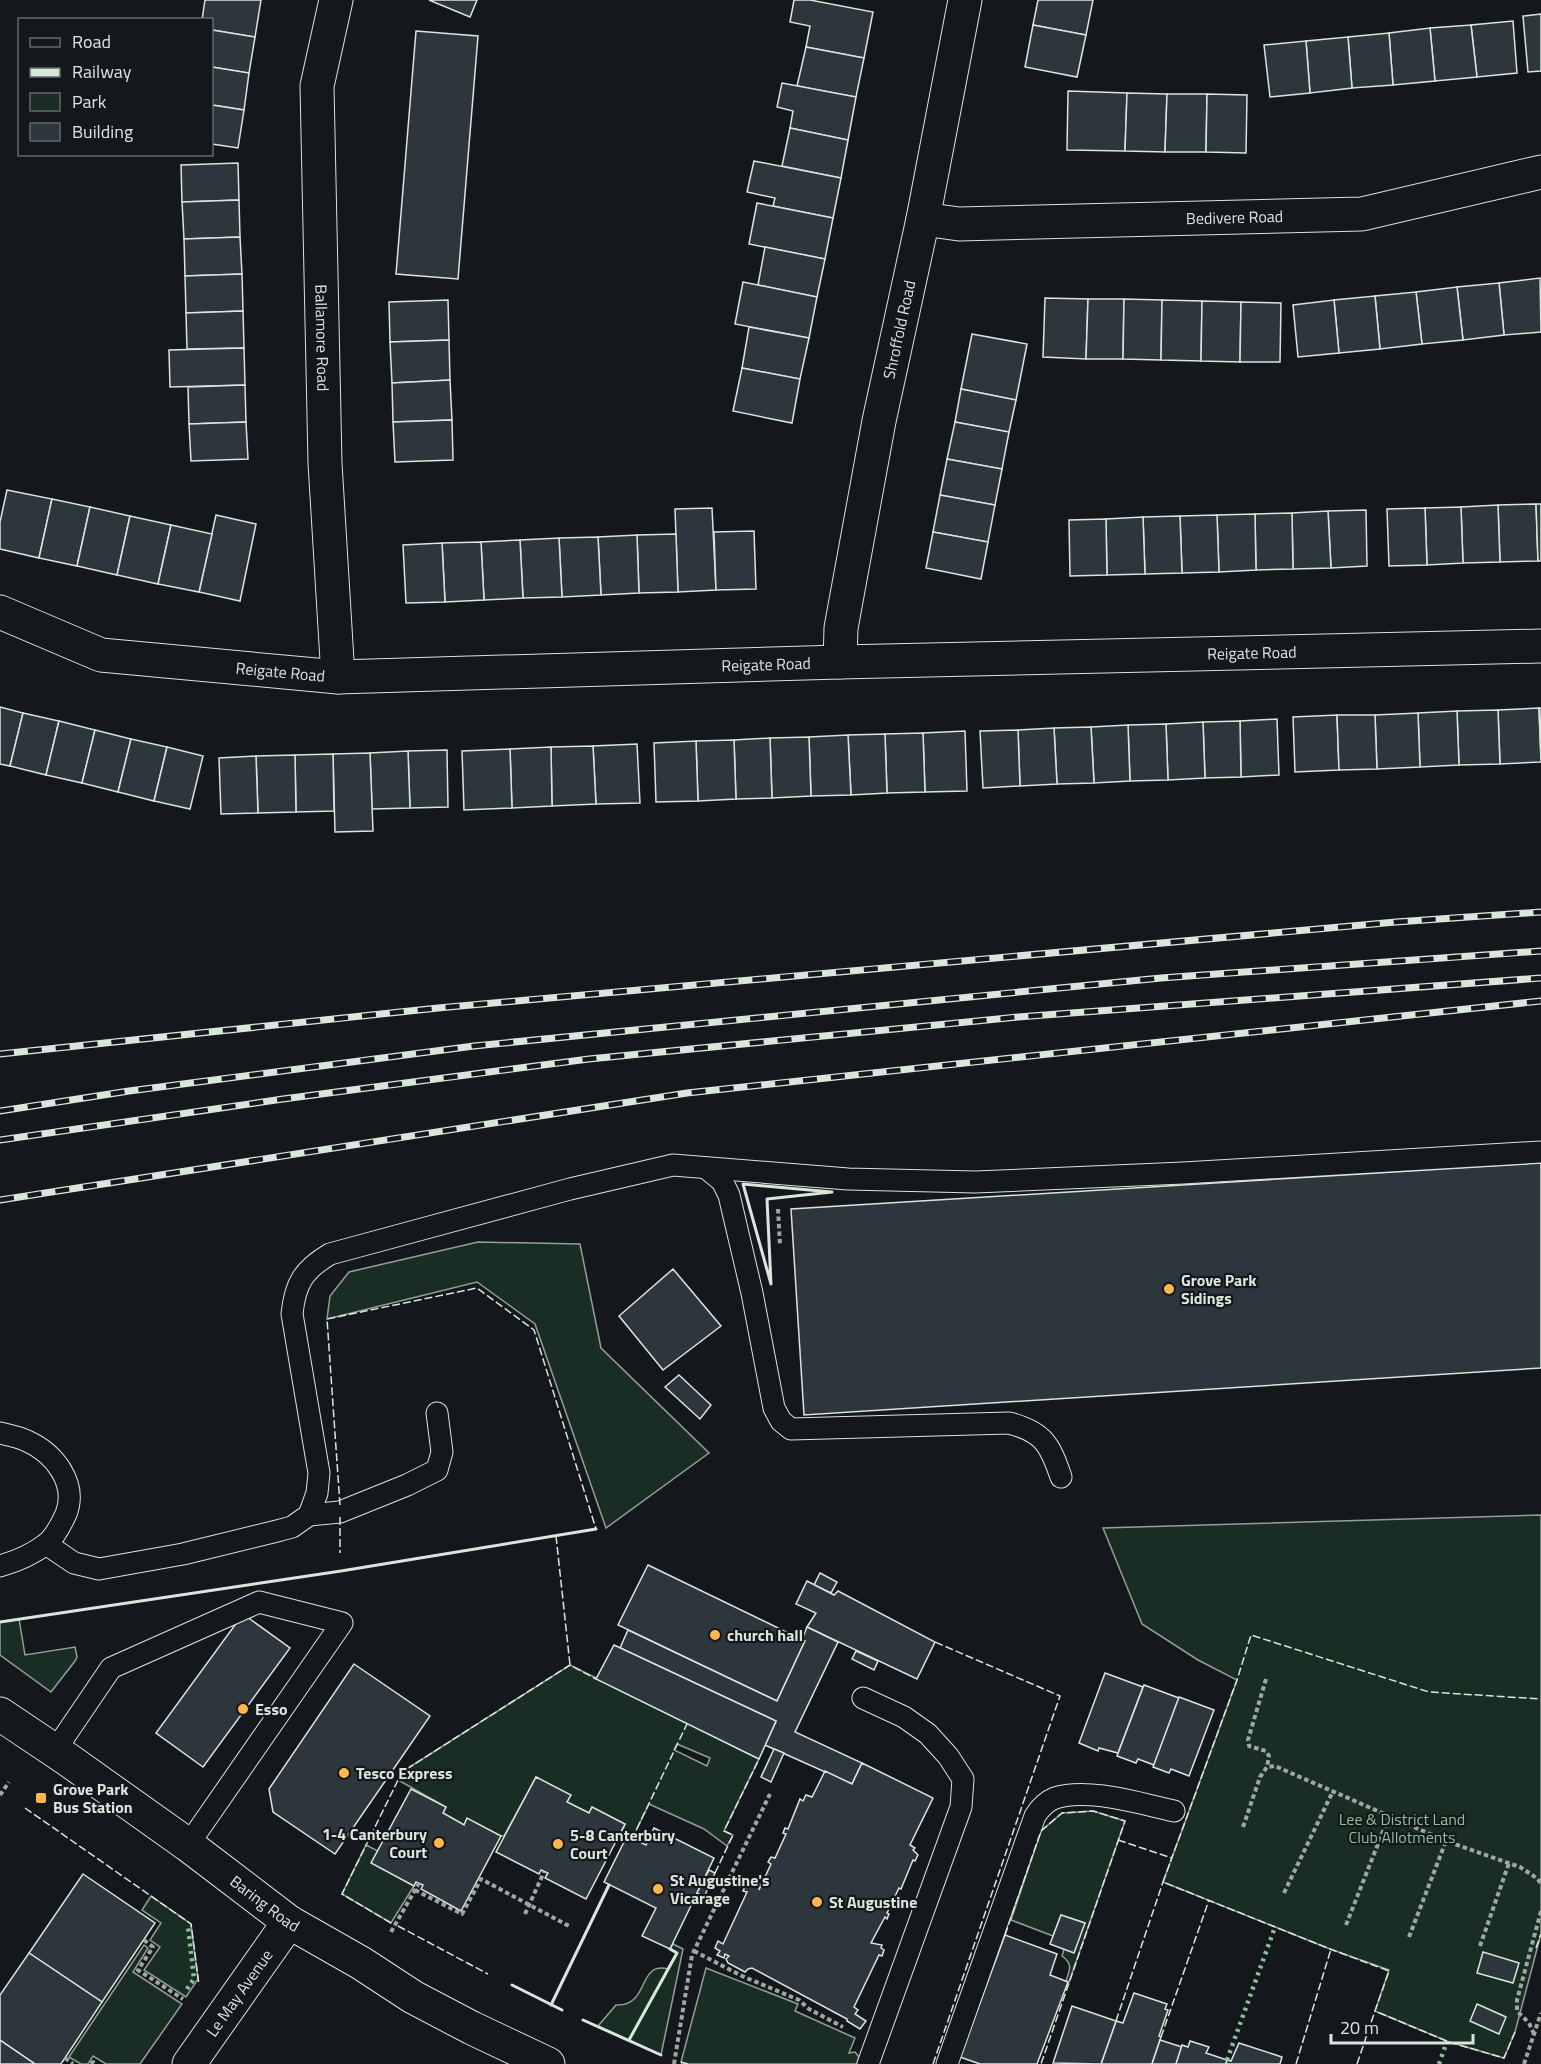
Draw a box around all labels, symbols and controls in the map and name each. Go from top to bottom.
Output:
legend [18,18,213,156]
text: Road [72,28,111,55]
text: Railway [72,58,132,85]
text: Park [72,88,107,115]
text: Building [72,118,133,145]
street label: Bedivere Road [1186,204,1283,230]
street label: Shroffold Road [876,278,921,381]
street label: Ballamore Road [309,284,335,392]
street label: Reigate Road [1207,640,1297,666]
street label: Reigate Road [721,651,811,678]
street label: Reigate Road [235,656,326,688]
place label: Grove Park Sidings [1181,1268,1257,1310]
marker: Grove Park Sidings [1162,1282,1176,1296]
place label: church hall [727,1623,803,1647]
marker: church hall [708,1628,722,1642]
place label: Esso [255,1697,287,1721]
marker: Esso [236,1702,250,1716]
place label: Tesco Express [356,1761,453,1785]
marker: Tesco Express [337,1766,351,1780]
place label: Grove Park Bus Station [53,1777,133,1819]
marker: Grove Park Bus Station [34,1791,48,1805]
park label: Lee & District Land Club Allotments [1339,1807,1465,1849]
place label: 1-4 Canterbury Court [322,1822,427,1864]
place label: 5-8 Canterbury Court [570,1823,675,1865]
marker: 1-4 Canterbury Court [432,1836,446,1850]
marker: 5-8 Canterbury Court [551,1837,565,1851]
place label: St Augustine's Vicarage [670,1868,770,1910]
street label: Baring Road [225,1869,304,1938]
marker: St Augustine's Vicarage [651,1882,665,1896]
place label: St Augustine [829,1890,917,1914]
marker: St Augustine [810,1895,824,1909]
street label: Le May Avenue [200,1944,278,2041]
scale bar [1331,2007,1474,2045]
text: 20 m [1340,2014,1379,2041]

